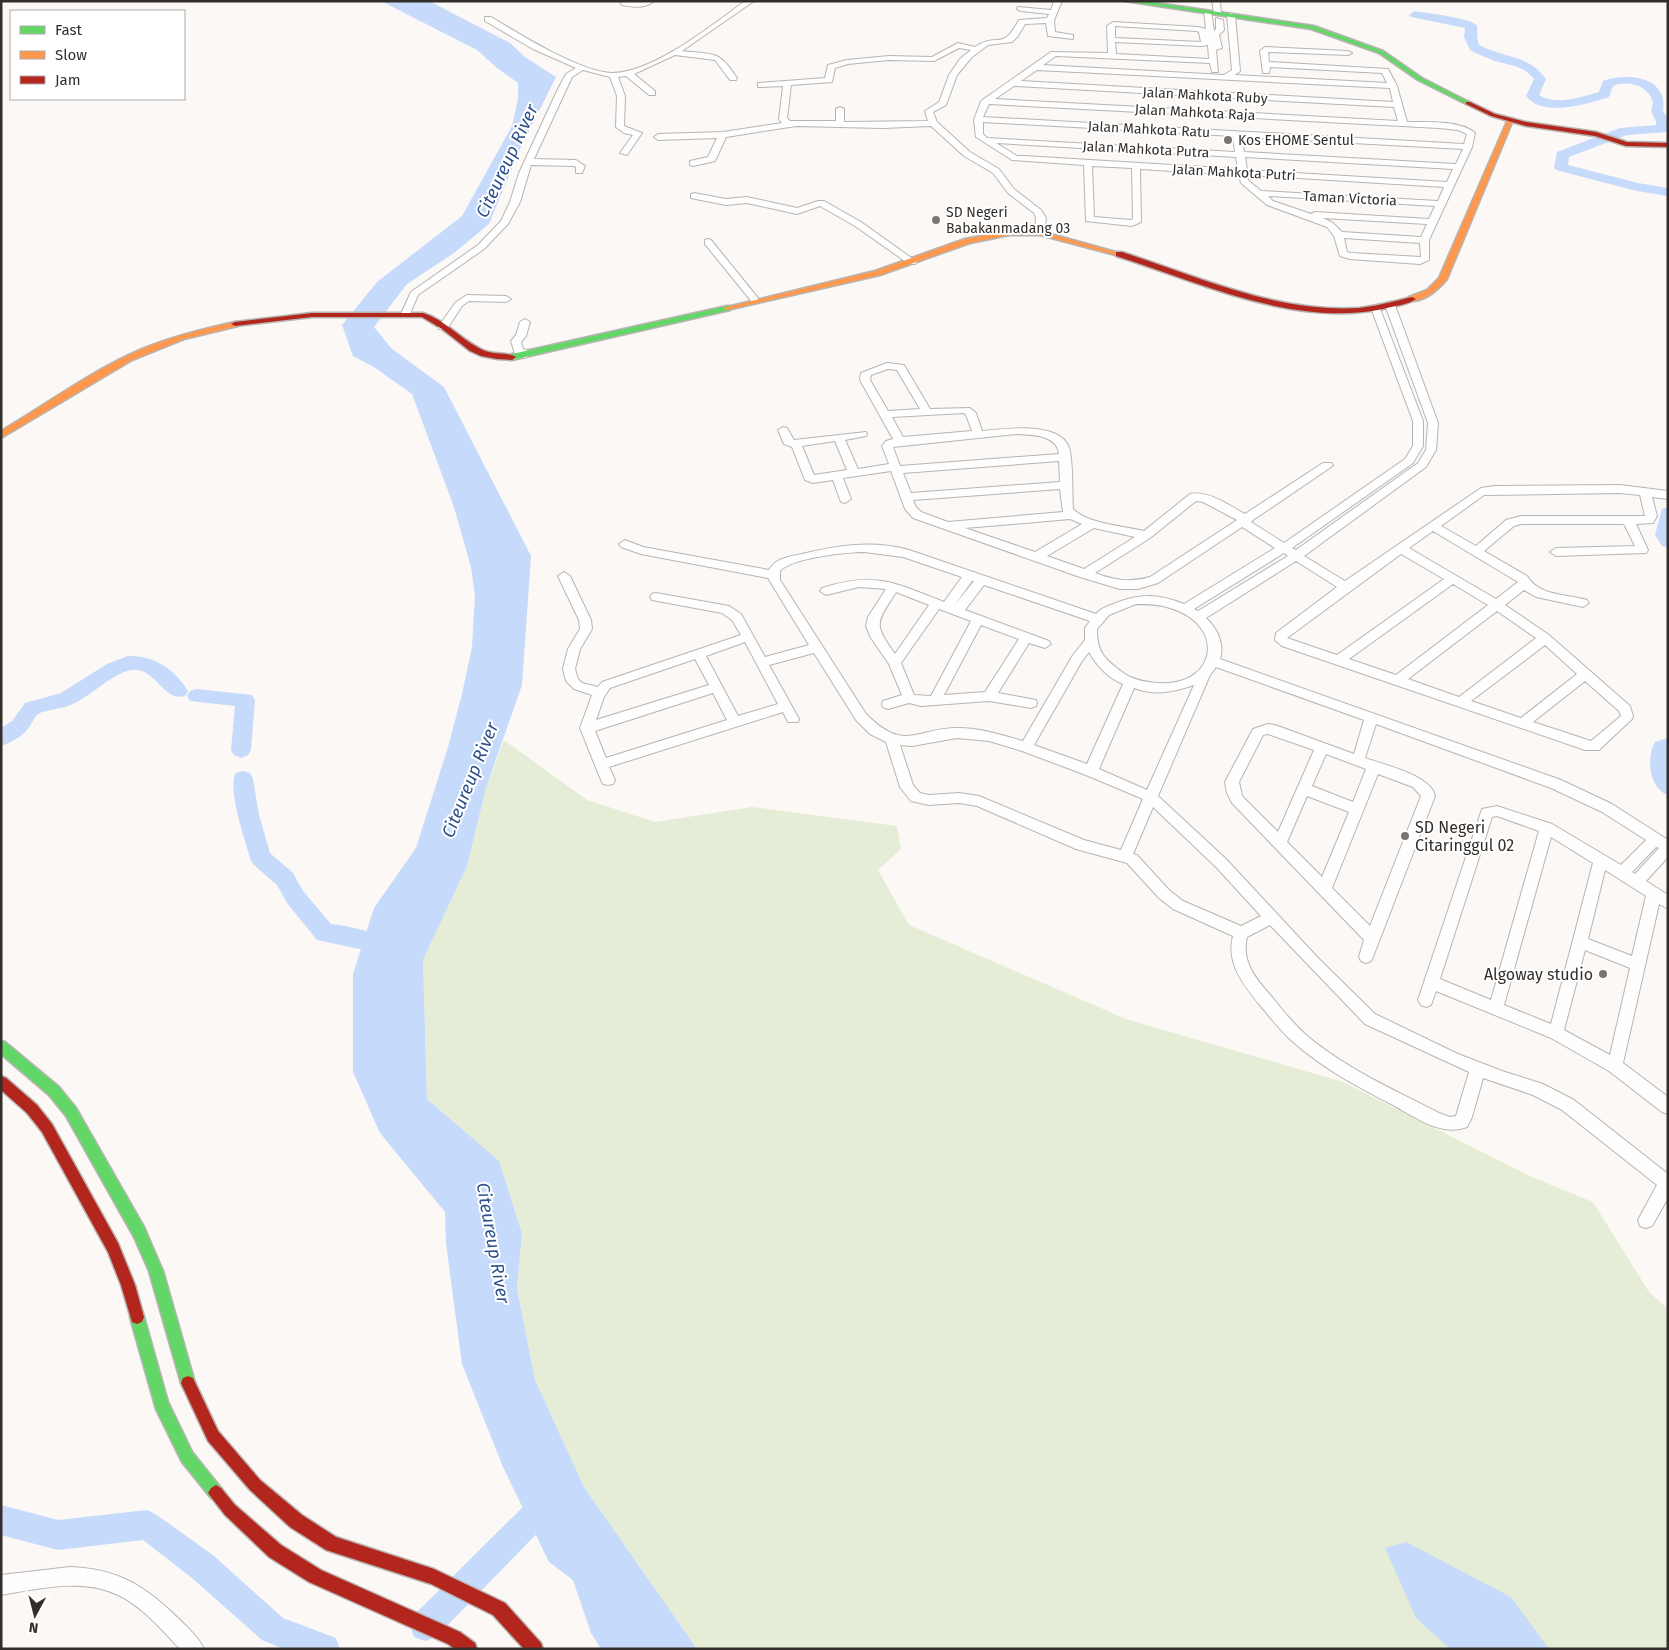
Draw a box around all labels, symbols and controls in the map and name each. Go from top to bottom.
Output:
legend [10,10,185,100]
text: Fast [55,21,82,39]
text: Slow [55,46,87,64]
text: Jam [55,71,81,89]
street label: Jalan Mahkota Ruby [1142,84,1268,107]
water label: Citeureup River [471,100,543,221]
street label: Jalan Mahkota Raja [1134,101,1256,124]
street label: Jalan Mahkota Ratu [1087,118,1211,141]
place label: Kos EHOME Sentul [1238,132,1354,149]
marker: Kos EHOME Sentul [1222,134,1234,146]
street label: Jalan Mahkota Putra [1082,138,1210,161]
street label: Jalan Mahkota Putri [1172,161,1296,184]
street label: Taman Victoria [1303,188,1397,209]
place label: SD Negeri Babakanmadang 03 [946,204,1070,237]
marker: SD Negeri Babakanmadang 03 [930,214,942,226]
water label: Citeureup River [437,718,504,841]
place label: SD Negeri Citaringgul 02 [1415,818,1514,855]
marker: SD Negeri Citaringgul 02 [1399,830,1411,842]
place label: Algoway studio [1484,965,1593,984]
marker: Algoway studio [1597,968,1609,980]
water label: Citeureup River [472,1181,515,1306]
north arrow [10,1590,60,1640]
text: N [28,1618,39,1636]

